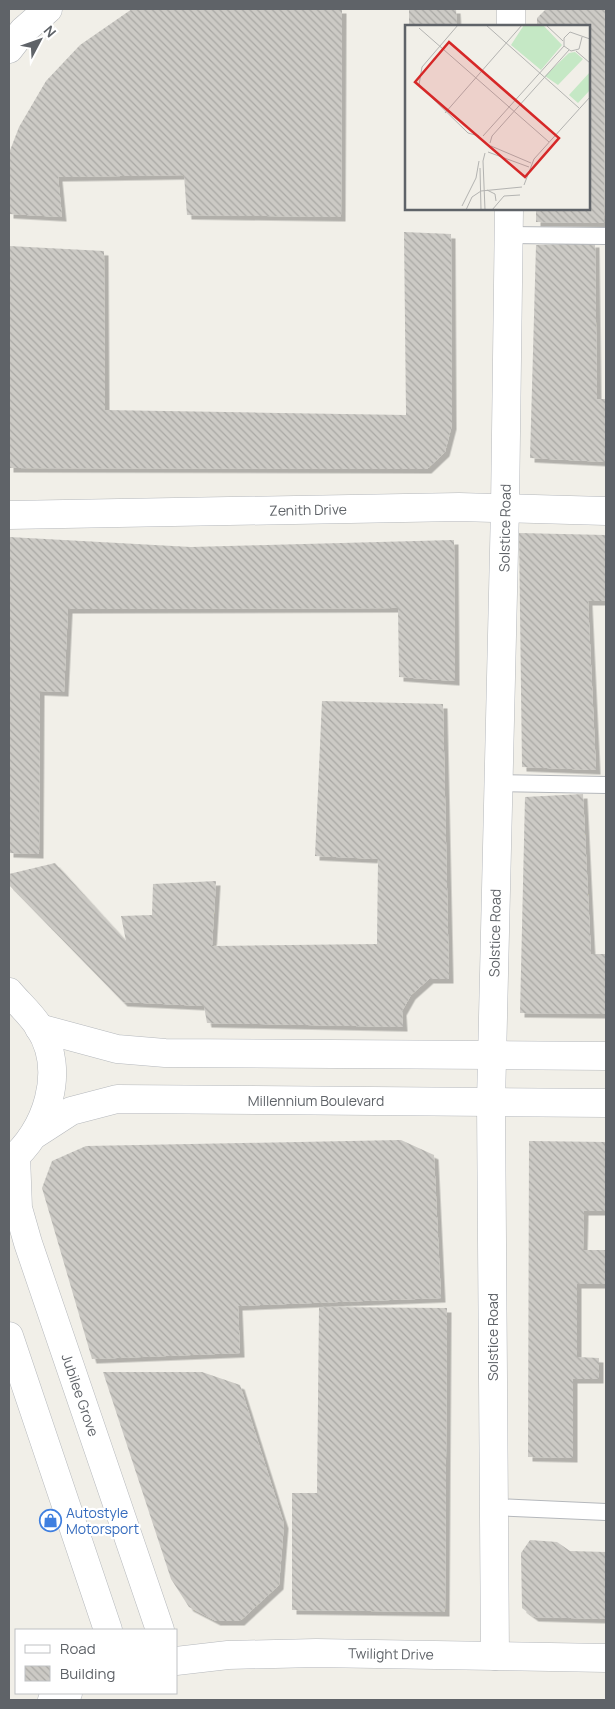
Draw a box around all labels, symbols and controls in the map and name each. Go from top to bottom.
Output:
north arrow [15,15,65,65]
text: N [40,21,61,41]
inset map [405,25,590,210]
street label: Solstice Road [494,484,515,572]
street label: Zenith Drive [269,499,347,520]
street label: Solstice Road [484,889,505,977]
street label: Millennium Boulevard [248,1091,384,1110]
street label: Solstice Road [483,1293,502,1381]
street label: Jubilee Grove [57,1351,104,1439]
place label: Autostyle Motorsport [66,1503,139,1538]
shop icon: Autostyle Motorsport [38,1509,62,1533]
legend [15,1629,178,1694]
text: Road [60,1638,96,1659]
street label: Twilight Drive [348,1643,434,1664]
text: Building [60,1663,115,1684]

